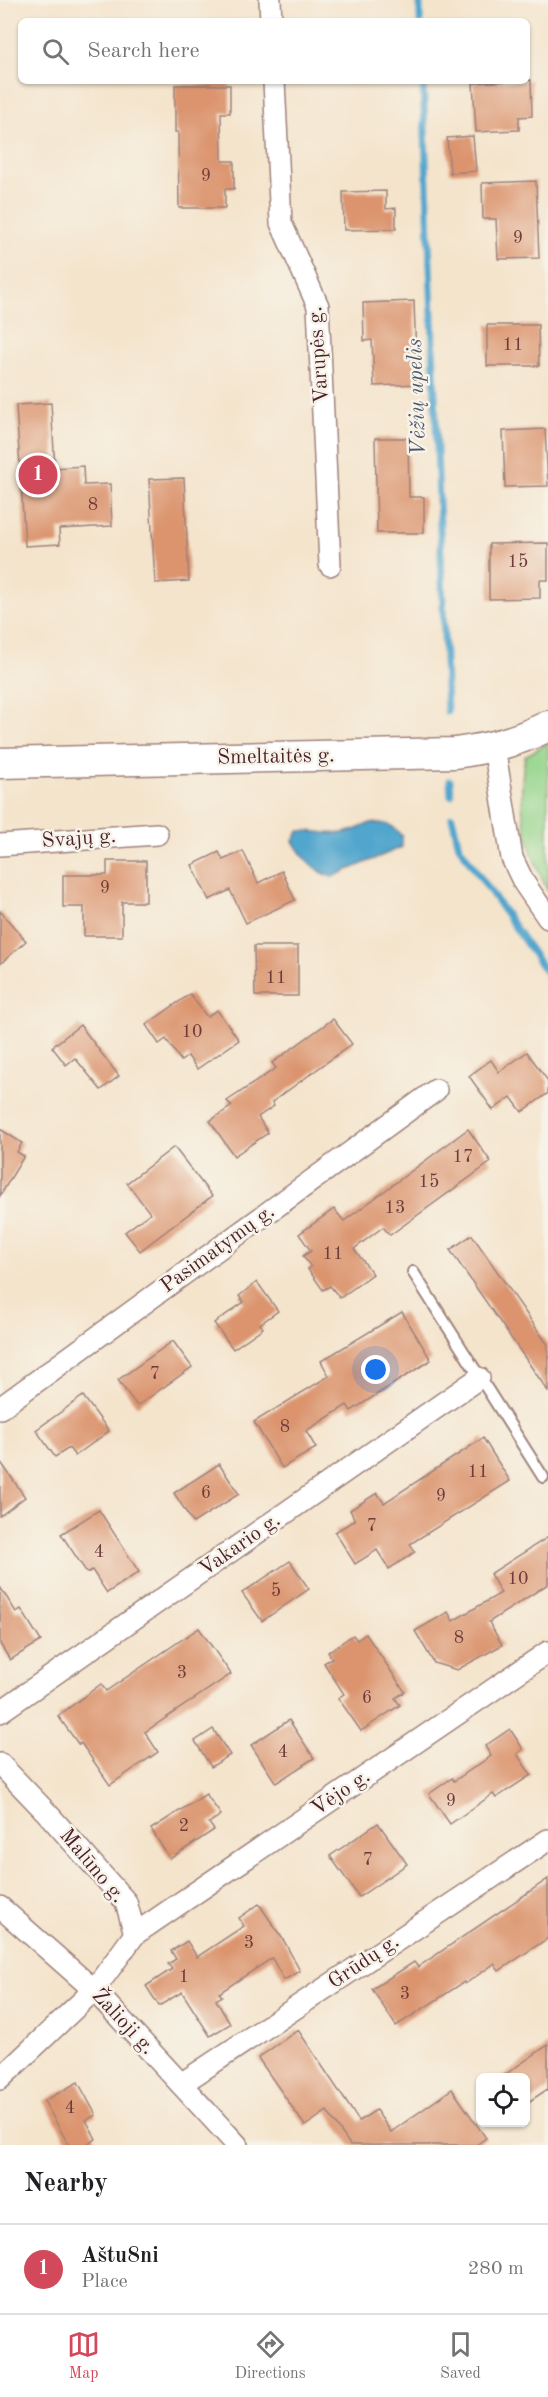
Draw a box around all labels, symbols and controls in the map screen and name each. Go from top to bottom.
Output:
search box [18,18,530,84]
icon: search [39,35,72,68]
text: Search here [87,40,200,62]
house number: 9 [201,167,211,185]
house number: 9 [513,229,523,247]
street label: Varupės g. [305,306,333,404]
house number: 11 [503,336,523,354]
water label: Vėžių upelis [404,338,430,456]
pin: 1 [18,452,57,498]
house number: 8 [88,496,98,514]
house number: 15 [508,553,528,571]
street label: Smeltaitės g. [217,745,335,769]
street label: Svajų g. [41,826,117,852]
house number: 9 [100,879,110,897]
house number: 11 [266,969,286,987]
house number: 10 [182,1023,202,1041]
house number: 17 [453,1148,473,1166]
house number: 15 [419,1173,439,1191]
house number: 13 [385,1199,405,1217]
street label: Pasimatymų g. [157,1201,279,1297]
house number: 11 [323,1245,343,1263]
your location [361,1355,390,1384]
house number: 7 [150,1365,160,1383]
house number: 8 [280,1418,290,1436]
house number: 11 [468,1463,488,1481]
house number: 6 [201,1484,211,1502]
house number: 9 [436,1487,446,1505]
street label: Vakario g. [195,1509,285,1581]
house number: 7 [367,1517,377,1535]
house number: 4 [94,1543,104,1561]
house number: 10 [508,1570,528,1588]
house number: 5 [271,1582,281,1600]
house number: 8 [454,1629,464,1647]
house number: 3 [177,1664,187,1682]
house number: 6 [362,1689,372,1707]
house number: 4 [278,1743,288,1761]
street label: Vėjo g. [308,1766,374,1820]
house number: 9 [446,1792,456,1810]
house number: 2 [179,1817,189,1835]
street label: Malūno g. [55,1825,129,1907]
house number: 7 [363,1851,373,1869]
street label: Grūdų g. [325,1931,403,1993]
house number: 3 [244,1934,254,1952]
house number: 1 [179,1968,189,1986]
street label: Žalioji g. [88,1982,161,2059]
house number: 3 [400,1985,410,2003]
map controls [476,2073,530,2127]
button: locate [476,2073,530,2127]
house number: 4 [65,2099,75,2117]
text: Nearby [24,2171,108,2197]
text: Aštu8ni [81,2245,159,2267]
text: 1 [38,2259,49,2279]
text: 280 m [468,2259,524,2279]
text: Place [81,2272,128,2292]
tab: Map [67,2328,100,2384]
tab: Directions [235,2328,306,2384]
tab: Saved [440,2328,481,2384]

